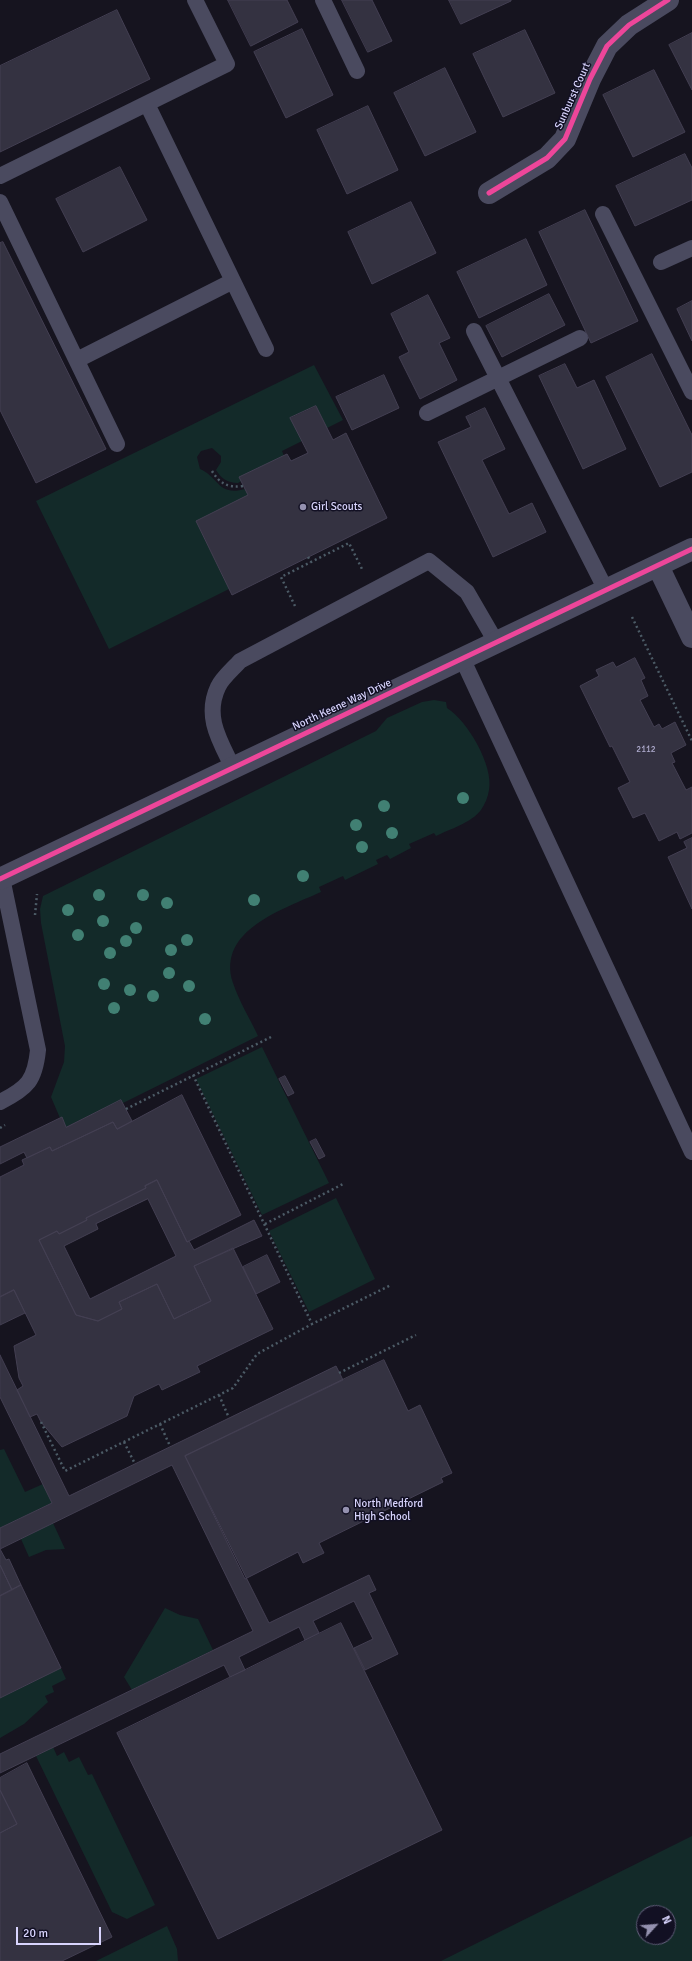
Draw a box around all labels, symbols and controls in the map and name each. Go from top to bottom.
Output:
street label: Sunburst Court [552,61,594,131]
place label: Girl Scouts [311,500,362,514]
marker: Girl Scouts [298,502,308,512]
street label: North Keene Way Drive [290,676,394,734]
house number: 2112 [636,745,656,755]
place label: North Medford High School [354,1497,423,1523]
marker: North Medford High School [341,1505,351,1515]
north arrow [636,1905,676,1945]
text: N [659,1914,674,1926]
scale bar [18,1919,103,1945]
text: 20 m [23,1926,48,1941]

